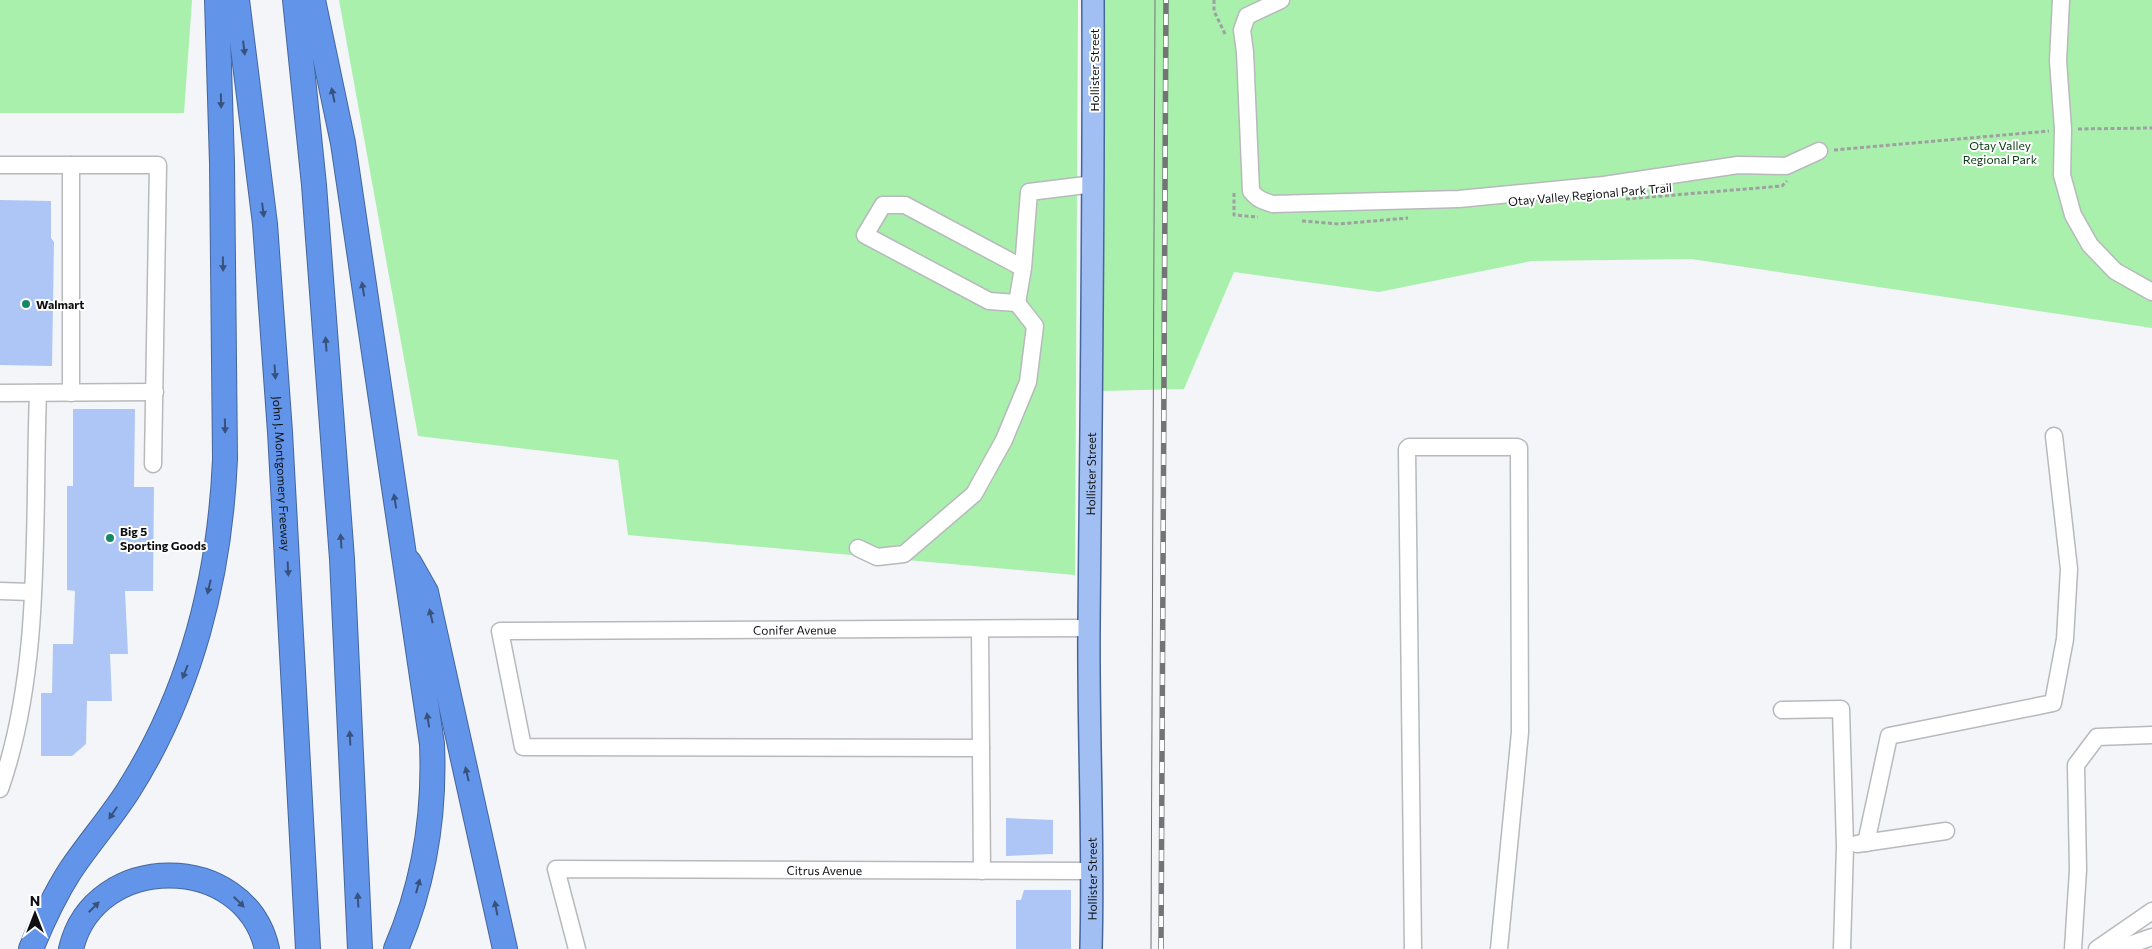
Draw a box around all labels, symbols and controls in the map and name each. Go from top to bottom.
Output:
street label: Hollister Street [1087,28,1101,111]
one-way arrow [240,41,248,57]
one-way arrow [329,88,337,103]
one-way arrow [217,93,225,109]
park label: Otay Valley Regional Park [1963,138,2038,166]
street label: Otay Valley Regional Park Trail [1507,180,1673,208]
one-way arrow [259,202,267,218]
one-way arrow [219,256,227,272]
one-way arrow [359,280,367,296]
place label: Walmart [36,297,84,311]
marker: Walmart [20,298,32,310]
one-way arrow [322,335,330,351]
one-way arrow [272,364,280,380]
street label: John J. Montgomery Freeway [269,396,293,552]
one-way arrow [221,418,229,434]
street label: Hollister Street [1083,432,1098,516]
one-way arrow [391,493,399,509]
place label: Big 5 Sporting Goods [120,524,207,552]
marker: Big 5 Sporting Goods [104,532,116,544]
one-way arrow [337,532,345,548]
one-way arrow [284,561,292,577]
one-way arrow [205,580,213,595]
one-way arrow [427,607,435,623]
street label: Conifer Avenue [753,622,836,637]
one-way arrow [181,665,189,680]
one-way arrow [424,712,432,728]
one-way arrow [346,730,354,746]
one-way arrow [463,767,471,782]
one-way arrow [108,806,118,819]
street label: Hollister Street [1085,837,1099,921]
street label: Citrus Avenue [786,863,862,877]
one-way arrow [414,879,422,894]
north arrow [10,889,60,939]
text: N [30,892,40,909]
one-way arrow [353,892,361,908]
one-way arrow [233,896,245,908]
one-way arrow [492,899,500,915]
one-way arrow [87,901,99,913]

